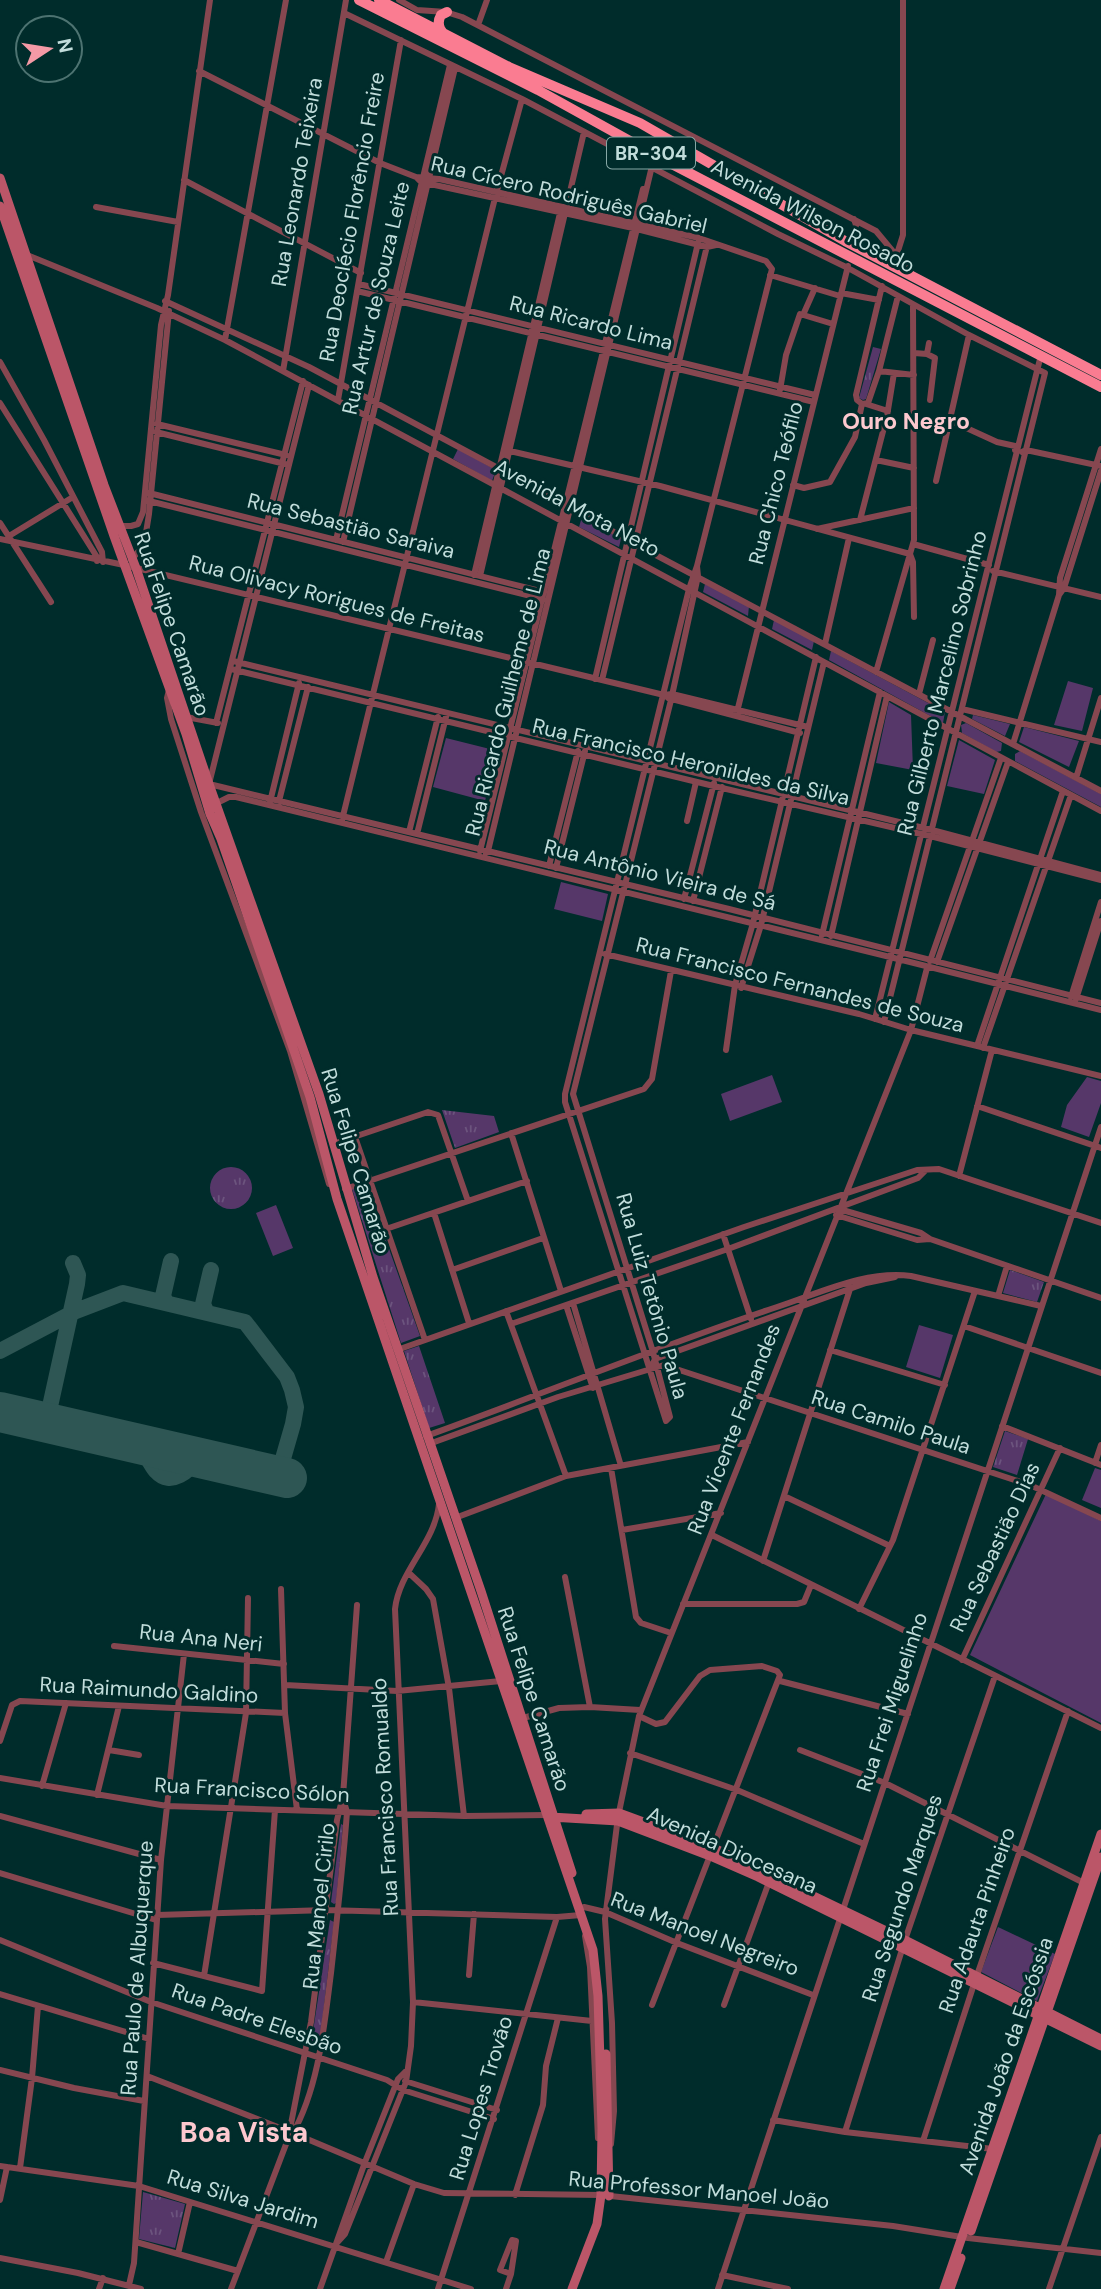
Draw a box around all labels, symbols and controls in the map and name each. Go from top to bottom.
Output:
north arrow [14,14,84,84]
text: N [51,36,79,55]
street label: Rua Deoclécio Florêncio Freire [313,70,391,364]
street label: Rua Leonardo Teixeira [265,75,329,289]
road number: BR-304 [607,138,695,168]
street label: Rua Cícero Rodriguês Gabriel [428,150,710,240]
street label: Avenida Wilson Rosado [706,152,920,280]
street label: Rua Artur de Souza Leite [336,179,416,417]
street label: Rua Ricardo Lima [506,289,676,357]
street label: Rua Chico Teófilo [742,399,810,567]
district label: Ouro Negro [842,406,970,436]
street label: Avenida Mota Neto [489,452,665,564]
street label: Rua Sebastião Saraiva [244,487,458,565]
street label: Rua Felipe Camarão [127,528,217,720]
street label: Rua Gilberto Marcelino Sobrinho [891,528,993,838]
street label: Rua Ricardo Guilheme de Lima [459,545,557,839]
street label: Rua Olivacy Rorigues de Freitas [186,549,488,649]
street label: Rua Francisco Heronildes da Silva [530,712,852,812]
street label: Rua Antônio Vieira de Sá [541,833,779,917]
street label: Rua Francisco Fernandes de Souza [633,931,967,1039]
street label: Rua Felipe Camarão [314,1065,398,1257]
street label: Rua Luiz Tetônio Paula [609,1190,695,1402]
street label: Rua Vicente Fernandes [681,1320,787,1538]
street label: Rua Camilo Paula [808,1383,974,1461]
street label: Rua Sebastião Dias [943,1457,1047,1637]
street label: Rua Felipe Camarão [491,1603,577,1795]
street label: Rua Frei Miguelinho [850,1609,934,1795]
street label: Rua Ana Neri [138,1618,264,1658]
street label: Rua Raimundo Galdino [39,1670,259,1710]
street label: Rua Francisco Romualdo [365,1677,405,1917]
street label: Rua Francisco Sólon [154,1771,350,1809]
street label: Rua Segundo Marques [855,1791,949,2005]
street label: Avenida Diocesana [642,1800,822,1900]
street label: Rua Manoel Cirilo [296,1821,342,1991]
street label: Rua Adauta Pinheiro [932,1823,1022,2017]
street label: Rua Paulo de Albuquerque [114,1840,160,2096]
street label: Rua Manoel Negreiro [607,1885,803,1983]
street label: Avenida João da Escóssia [952,1933,1060,2179]
street label: Rua Padre Elesbão [168,1977,346,2061]
street label: Rua Lopes Trovão [443,2013,519,2183]
district label: Boa Vista [180,2114,308,2151]
street label: Rua Silva Jardim [164,2163,322,2235]
street label: Rua Professor Manoel João [567,2165,831,2215]

